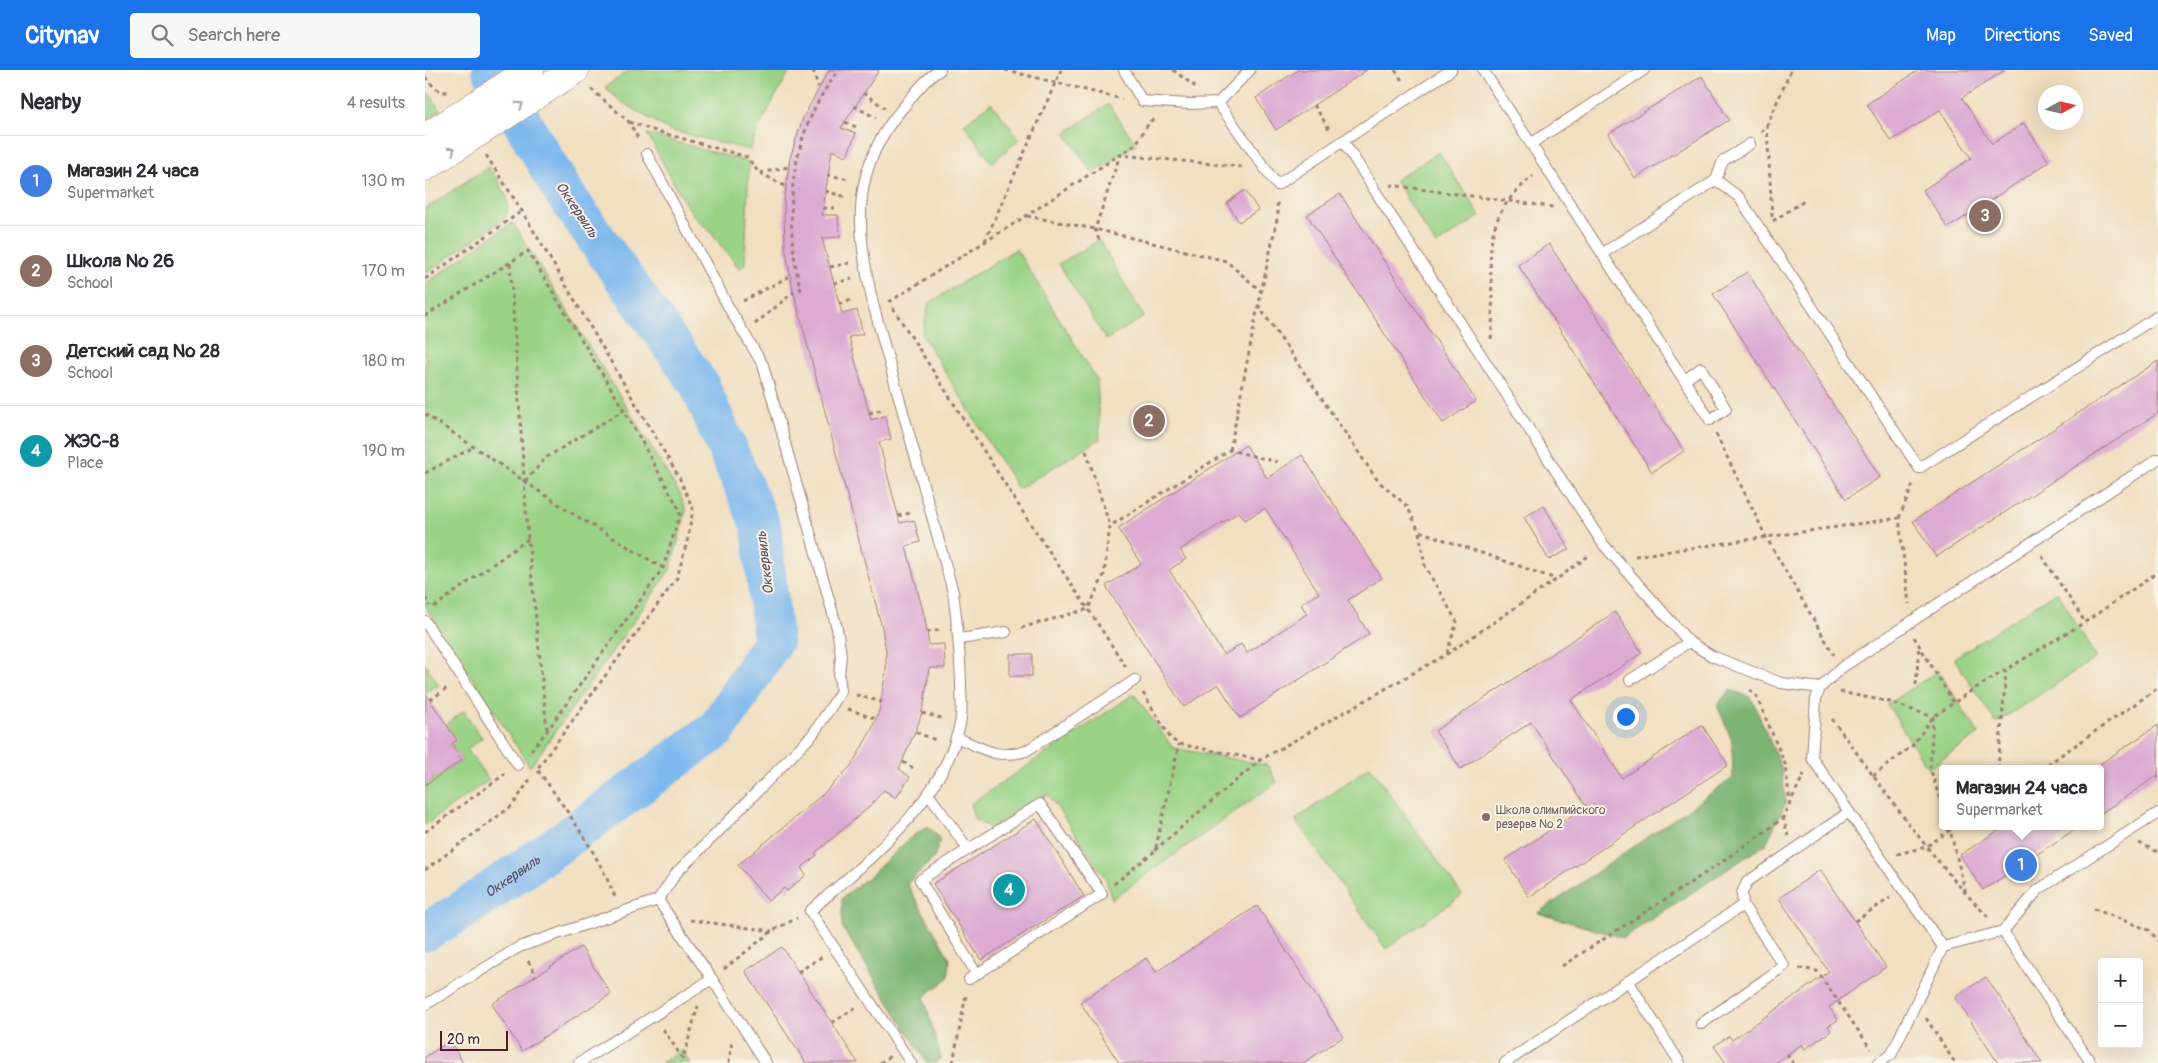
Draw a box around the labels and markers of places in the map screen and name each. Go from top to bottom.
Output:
pin: 3 [1969,197,2001,235]
pin: 2 [1133,402,1165,440]
place label: Школа олимпийского резерва № 2 [1496,803,1606,832]
marker: Школа олимпийского резерва № 2 [1480,811,1492,823]
pin: 1 [2005,846,2037,884]
pin: 4 [993,871,1025,909]

